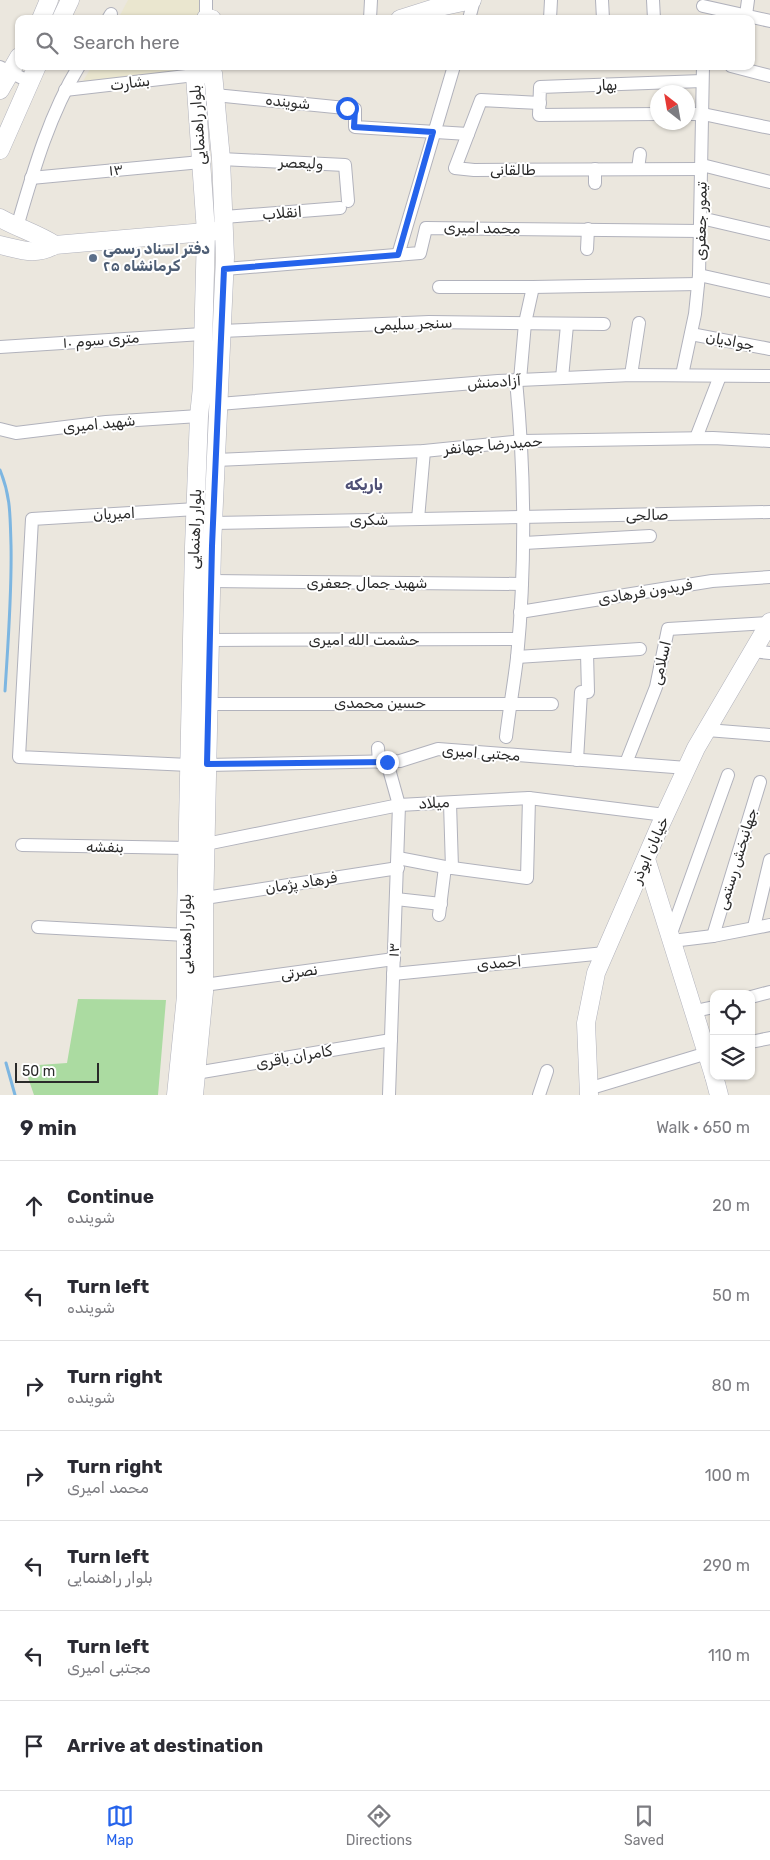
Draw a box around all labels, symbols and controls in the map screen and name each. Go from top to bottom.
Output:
search box [15,15,755,70]
icon: search [33,29,61,57]
text: Search here [73,31,180,54]
street label: بشارت [109,72,151,94]
street label: بهار [595,76,618,94]
street label: بلوار راهنمایی [186,84,210,166]
north arrow [650,85,695,130]
street label: شوینده [265,91,311,113]
route start [336,97,359,120]
street label: ولیعصر [277,153,324,174]
street label: ۱۳ [108,160,124,180]
street label: طالقانی [490,161,536,179]
street label: تیمور جعفری [691,181,711,261]
street label: انقلاب [261,203,303,223]
street label: محمد امیری [444,218,520,238]
place label: دفتر اسناد رسمی ۲۵ کرمانشاه [103,240,210,275]
marker: دفتر اسناد رسمی ۲۵ کرمانشاه [87,252,99,264]
street label: سنجر سلیمی [373,314,453,334]
street label: ۱۰ متری سوم [62,328,140,353]
street label: جوادیان [704,328,756,354]
street label: آزادمنش [466,371,522,393]
street label: شهید امیری [62,411,136,437]
street label: حمیدرضا جهانفر [442,432,543,458]
district label: باریکه [345,475,383,494]
street label: بلوار راهنمایی [185,488,205,570]
street label: امیریان [92,504,136,524]
street label: صالحی [626,506,668,524]
street label: شکری [350,511,388,529]
street label: شهید جمال جعفری [307,574,427,592]
street label: فریدون فرهادی [596,576,694,609]
street label: حشمت الله امیری [309,631,419,649]
street label: اسلامی [647,639,675,687]
street label: حسین محمدی [334,694,426,712]
street label: مجتبی امیری [441,741,521,765]
route end [376,751,399,774]
street label: میلاد [418,793,450,813]
street label: جهانبخش رستمی [713,806,761,912]
street label: خیابان ابوذر [627,814,673,887]
street label: بنفشه [86,838,124,856]
street label: فرهاد پژمان [264,868,338,899]
street label: بلوار راهنمایی [177,894,195,974]
street label: ۱۳ [385,942,403,958]
street label: احمدی [476,952,522,974]
street label: نصرتی [279,960,319,984]
map controls [710,990,755,1080]
button: locate [710,990,755,1035]
button: layers [710,1035,755,1080]
street label: کامران باقری [254,1041,334,1073]
scale bar [15,1060,99,1083]
text: 50 m [22,1063,55,1080]
text: 9 min [20,1115,77,1140]
text: Walk · 650 m [656,1118,750,1137]
text: Continue [67,1185,154,1208]
icon: ahead [20,1192,48,1220]
text: 20 m [712,1196,750,1215]
text: شوینده [67,1208,115,1227]
text: Turn left [67,1275,149,1298]
icon: left [20,1282,48,1310]
text: 50 m [712,1286,750,1305]
text: شوینده [67,1298,115,1317]
text: Turn right [67,1365,162,1388]
icon: right [20,1372,48,1400]
text: 80 m [712,1376,750,1395]
text: شوینده [67,1388,115,1407]
text: Turn right [67,1455,162,1478]
icon: right [20,1462,48,1490]
text: 100 m [705,1466,750,1485]
text: محمد امیری [67,1478,149,1497]
text: Turn left [67,1545,149,1568]
icon: left [20,1552,48,1580]
text: 290 m [703,1556,750,1575]
text: بلوار راهنمایی [67,1568,153,1587]
text: Turn left [67,1635,149,1658]
icon: left [20,1642,48,1670]
text: 110 m [708,1646,750,1665]
text: مجتبی امیری [67,1658,151,1677]
icon: arrive [20,1732,48,1760]
text: Arrive at destination [67,1734,263,1757]
tab: Map [106,1802,134,1849]
tab: Directions [346,1802,412,1849]
tab: Saved [624,1802,664,1849]

